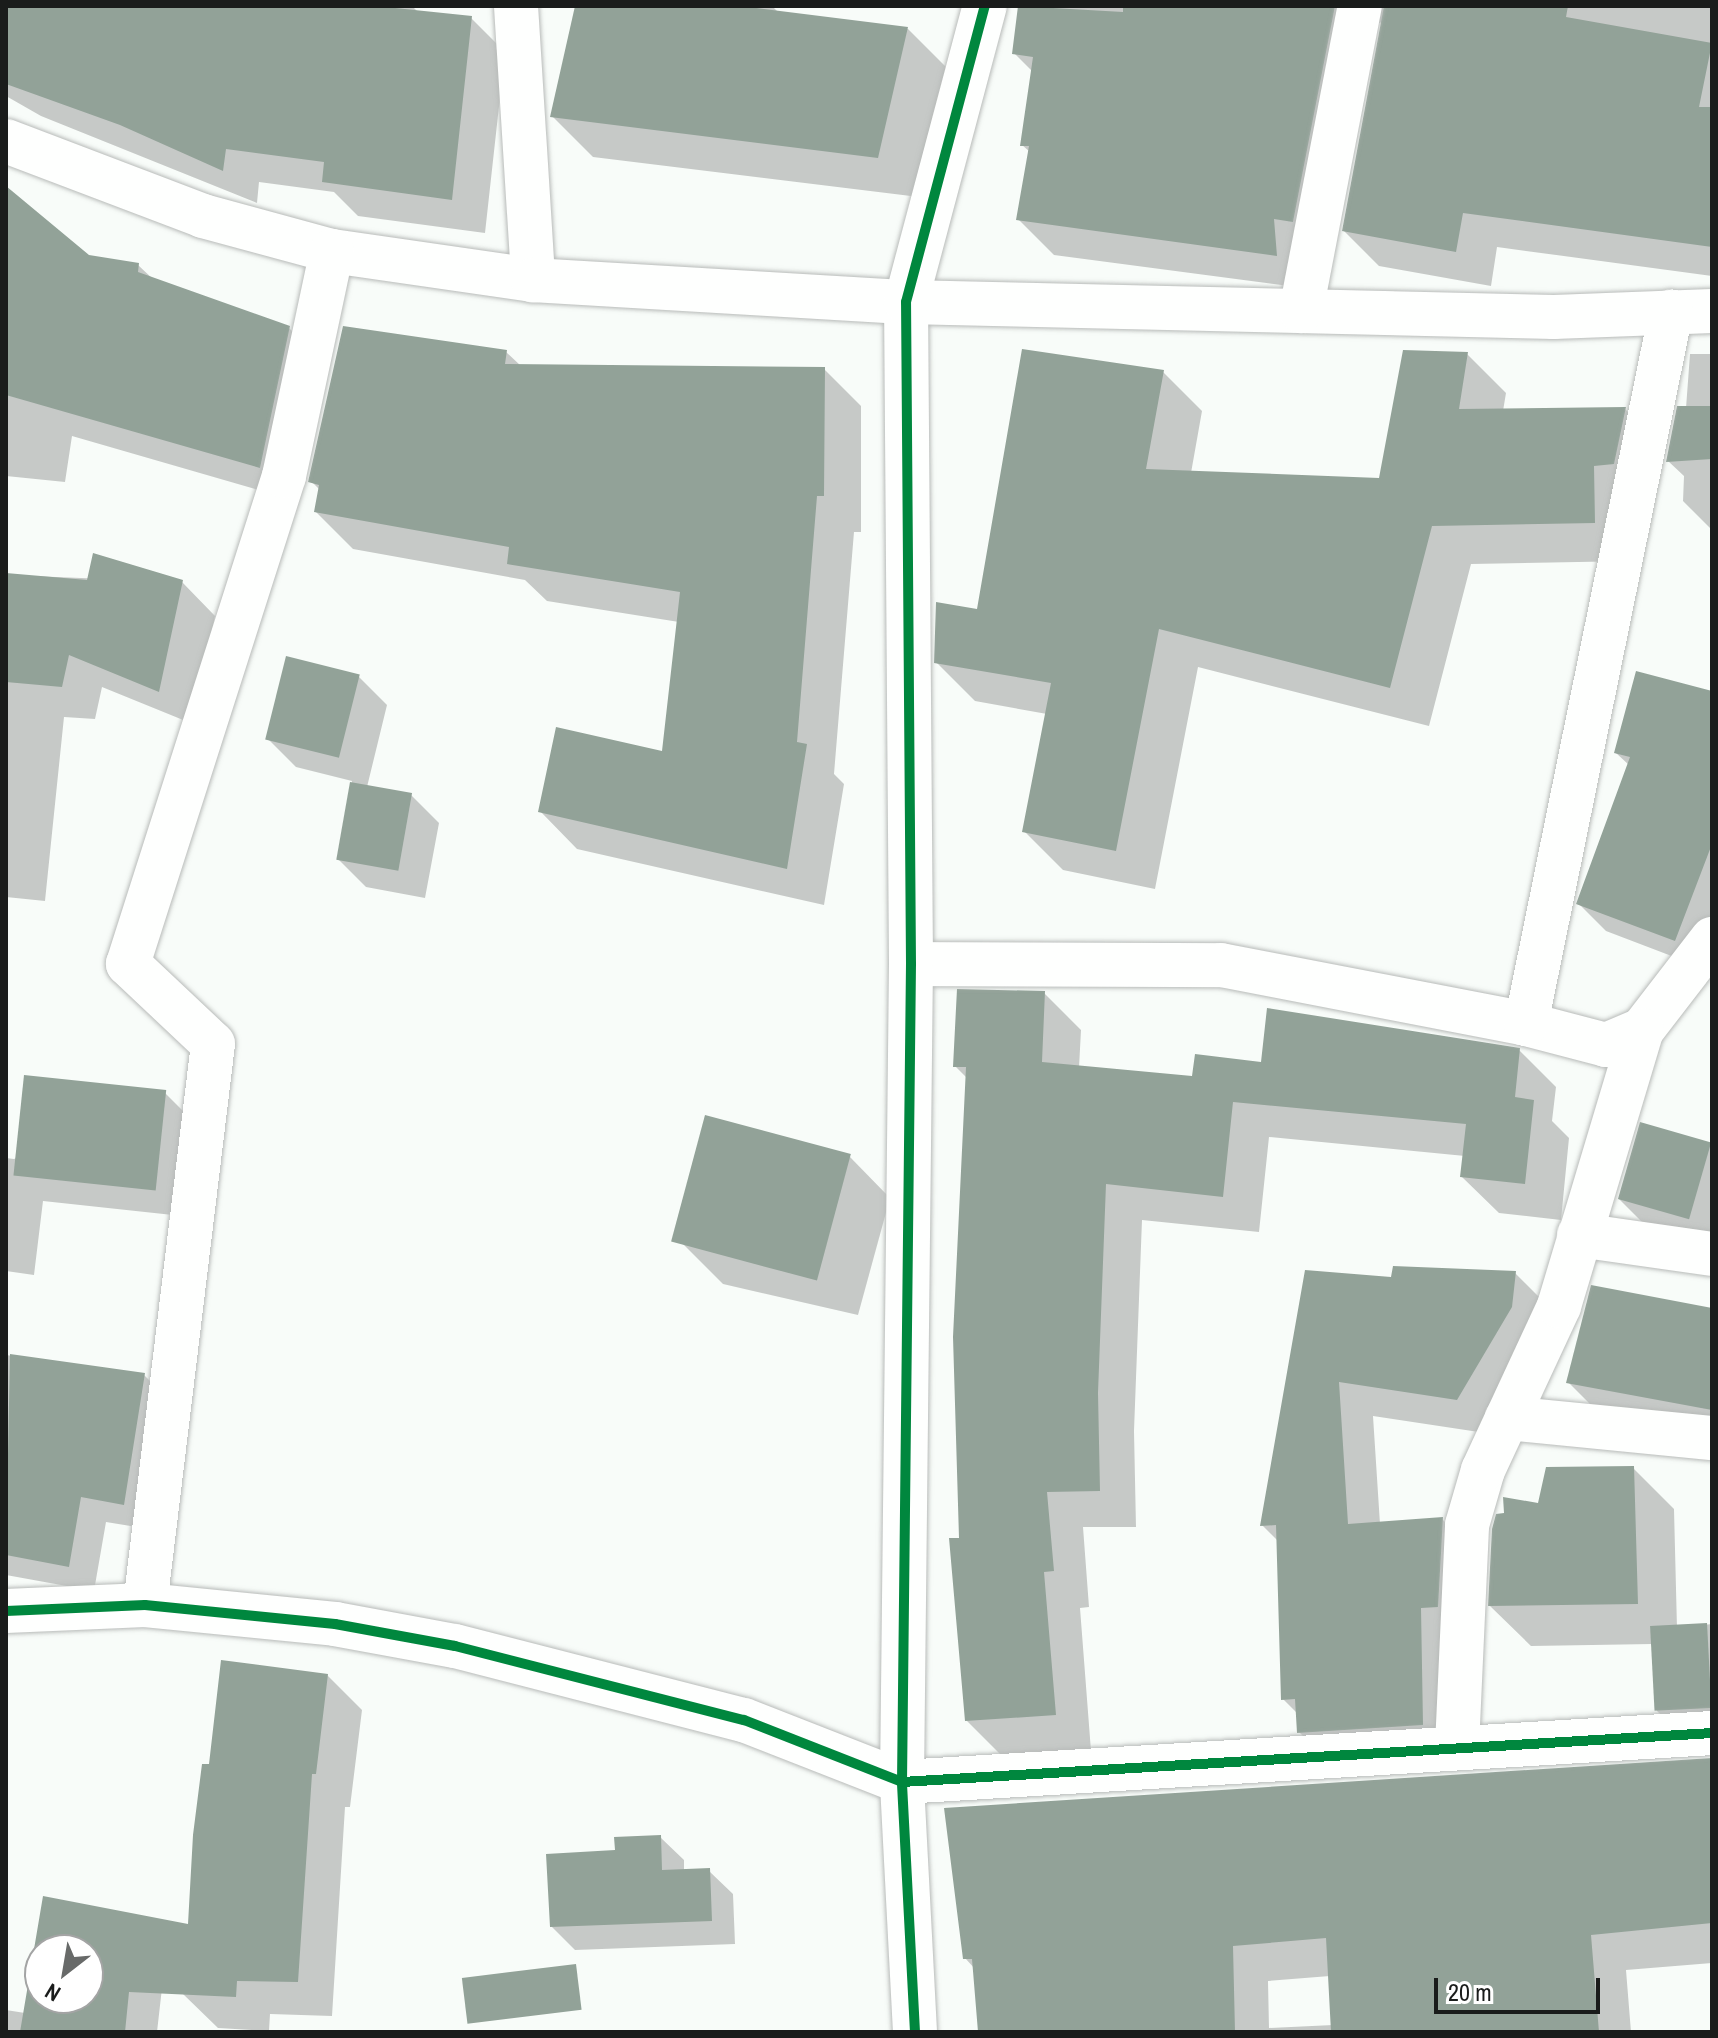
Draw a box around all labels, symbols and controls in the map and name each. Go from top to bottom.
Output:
north arrow [24,1934,104,2014]
scale bar [1438,1962,1604,2012]
text: 20 m [1448,1976,1492,2008]
text: N [39,1977,66,2009]

